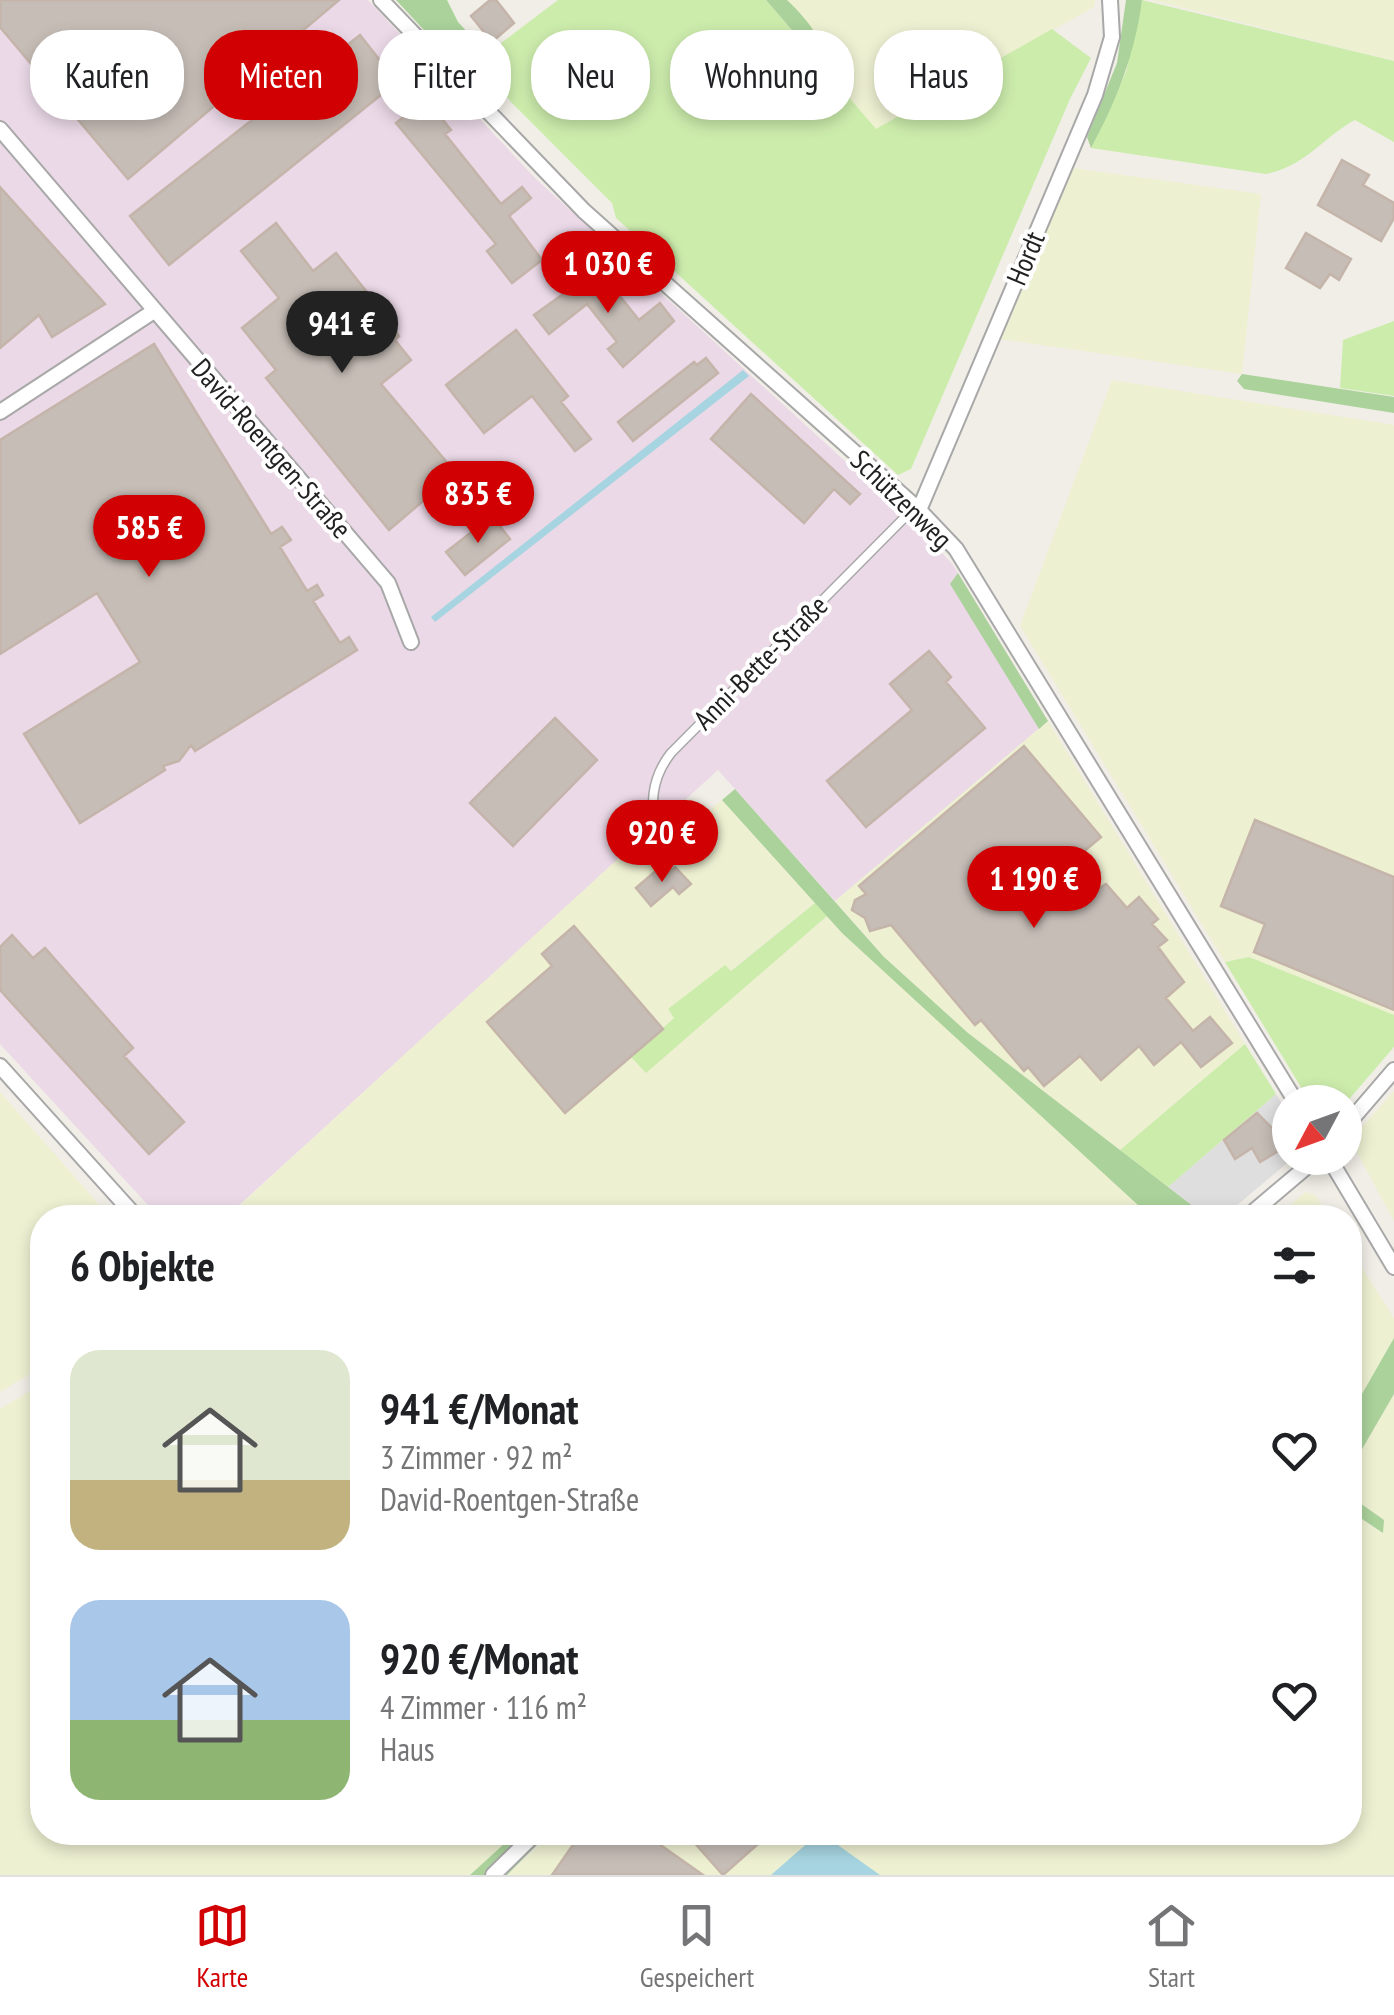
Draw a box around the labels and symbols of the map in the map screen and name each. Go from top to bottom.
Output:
street label: Hordt [997,225,1053,290]
pin: 1 030 € [516,231,700,316]
pin: 941 € [272,291,412,376]
street label: David-Roentgen-Straße [184,350,360,546]
street label: Schützenweg [843,441,961,557]
pin: 835 € [408,461,548,546]
pin: 585 € [79,495,219,580]
street label: Anni-Bette-Straße [685,587,835,737]
pin: 920 € [592,800,732,885]
pin: 1 190 € [942,846,1126,931]
north arrow [1272,1085,1362,1175]

